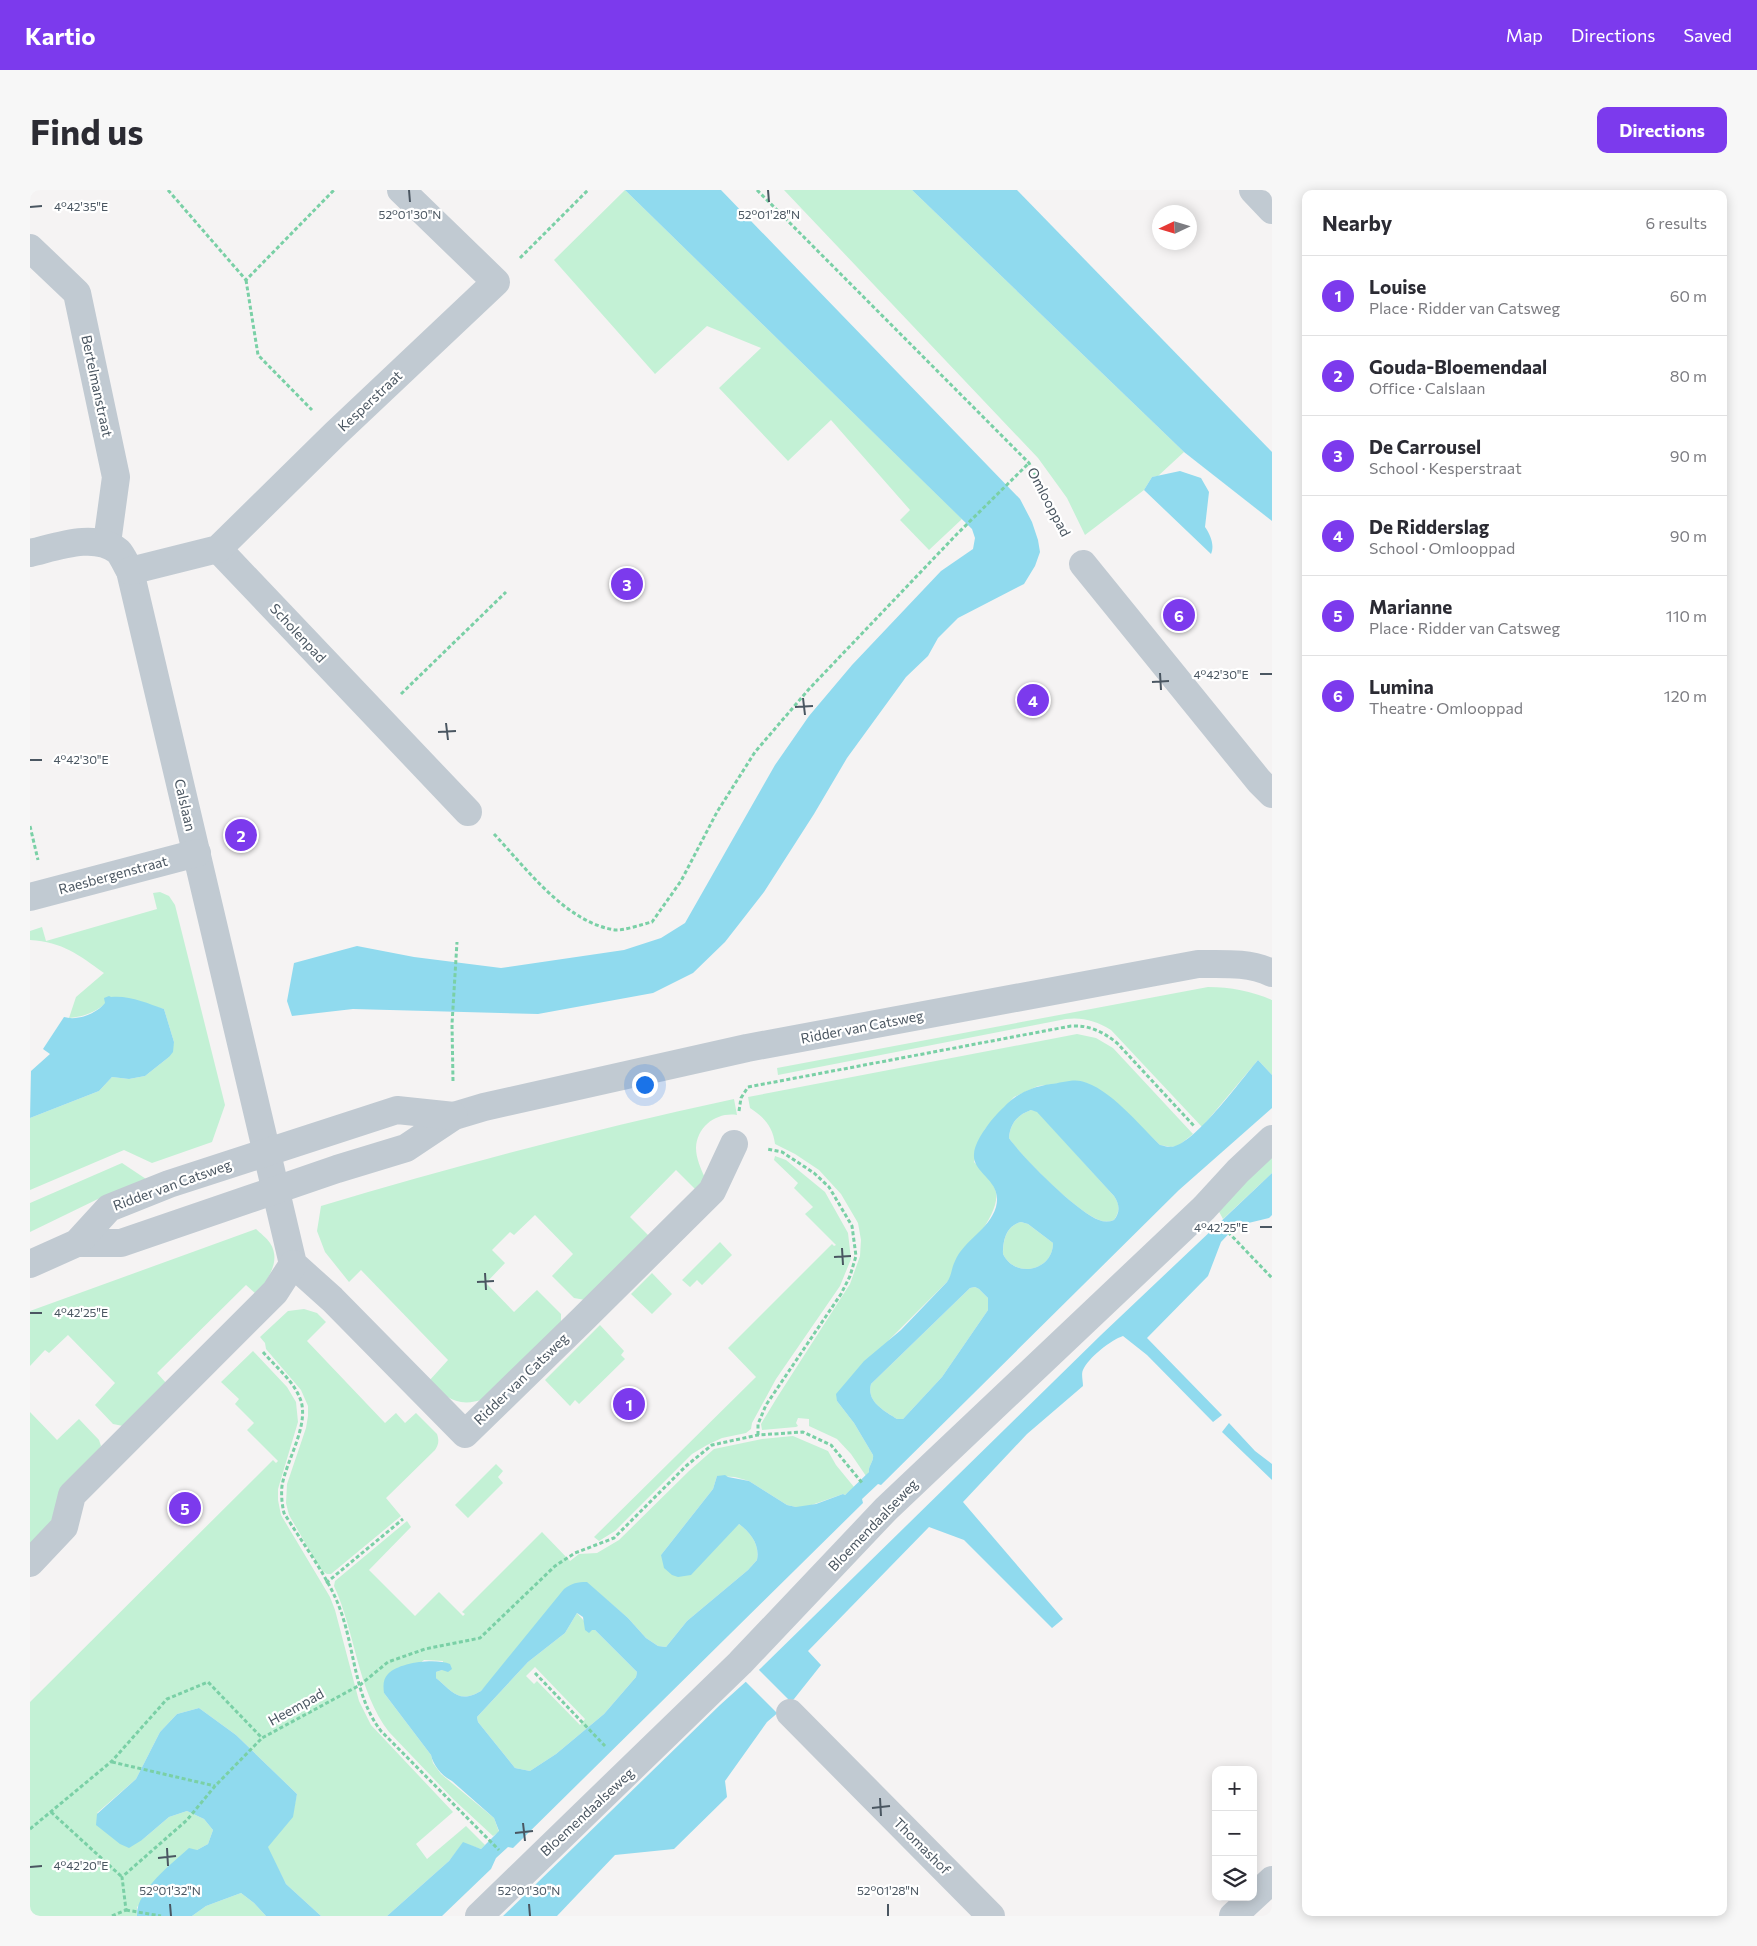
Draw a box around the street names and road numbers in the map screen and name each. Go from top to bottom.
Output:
street label: Bertelmanstraat [78,333,117,439]
street label: Kesperstraat [334,366,405,435]
street label: Omlooppad [1024,464,1075,539]
street label: Scholenpad [267,600,330,666]
street label: Calslaan [171,777,200,833]
street label: Raesbergenstraat [56,852,170,897]
street label: Ridder van Catsweg [799,1006,925,1047]
street label: Ridder van Catsweg [110,1155,234,1214]
street label: Ridder van Catsweg [470,1329,572,1428]
street label: Bloemendaalseweg [824,1475,921,1574]
street label: Heempad [265,1684,327,1729]
street label: Bloemendaalseweg [536,1764,637,1859]
street label: Thomashof [891,1814,955,1878]

